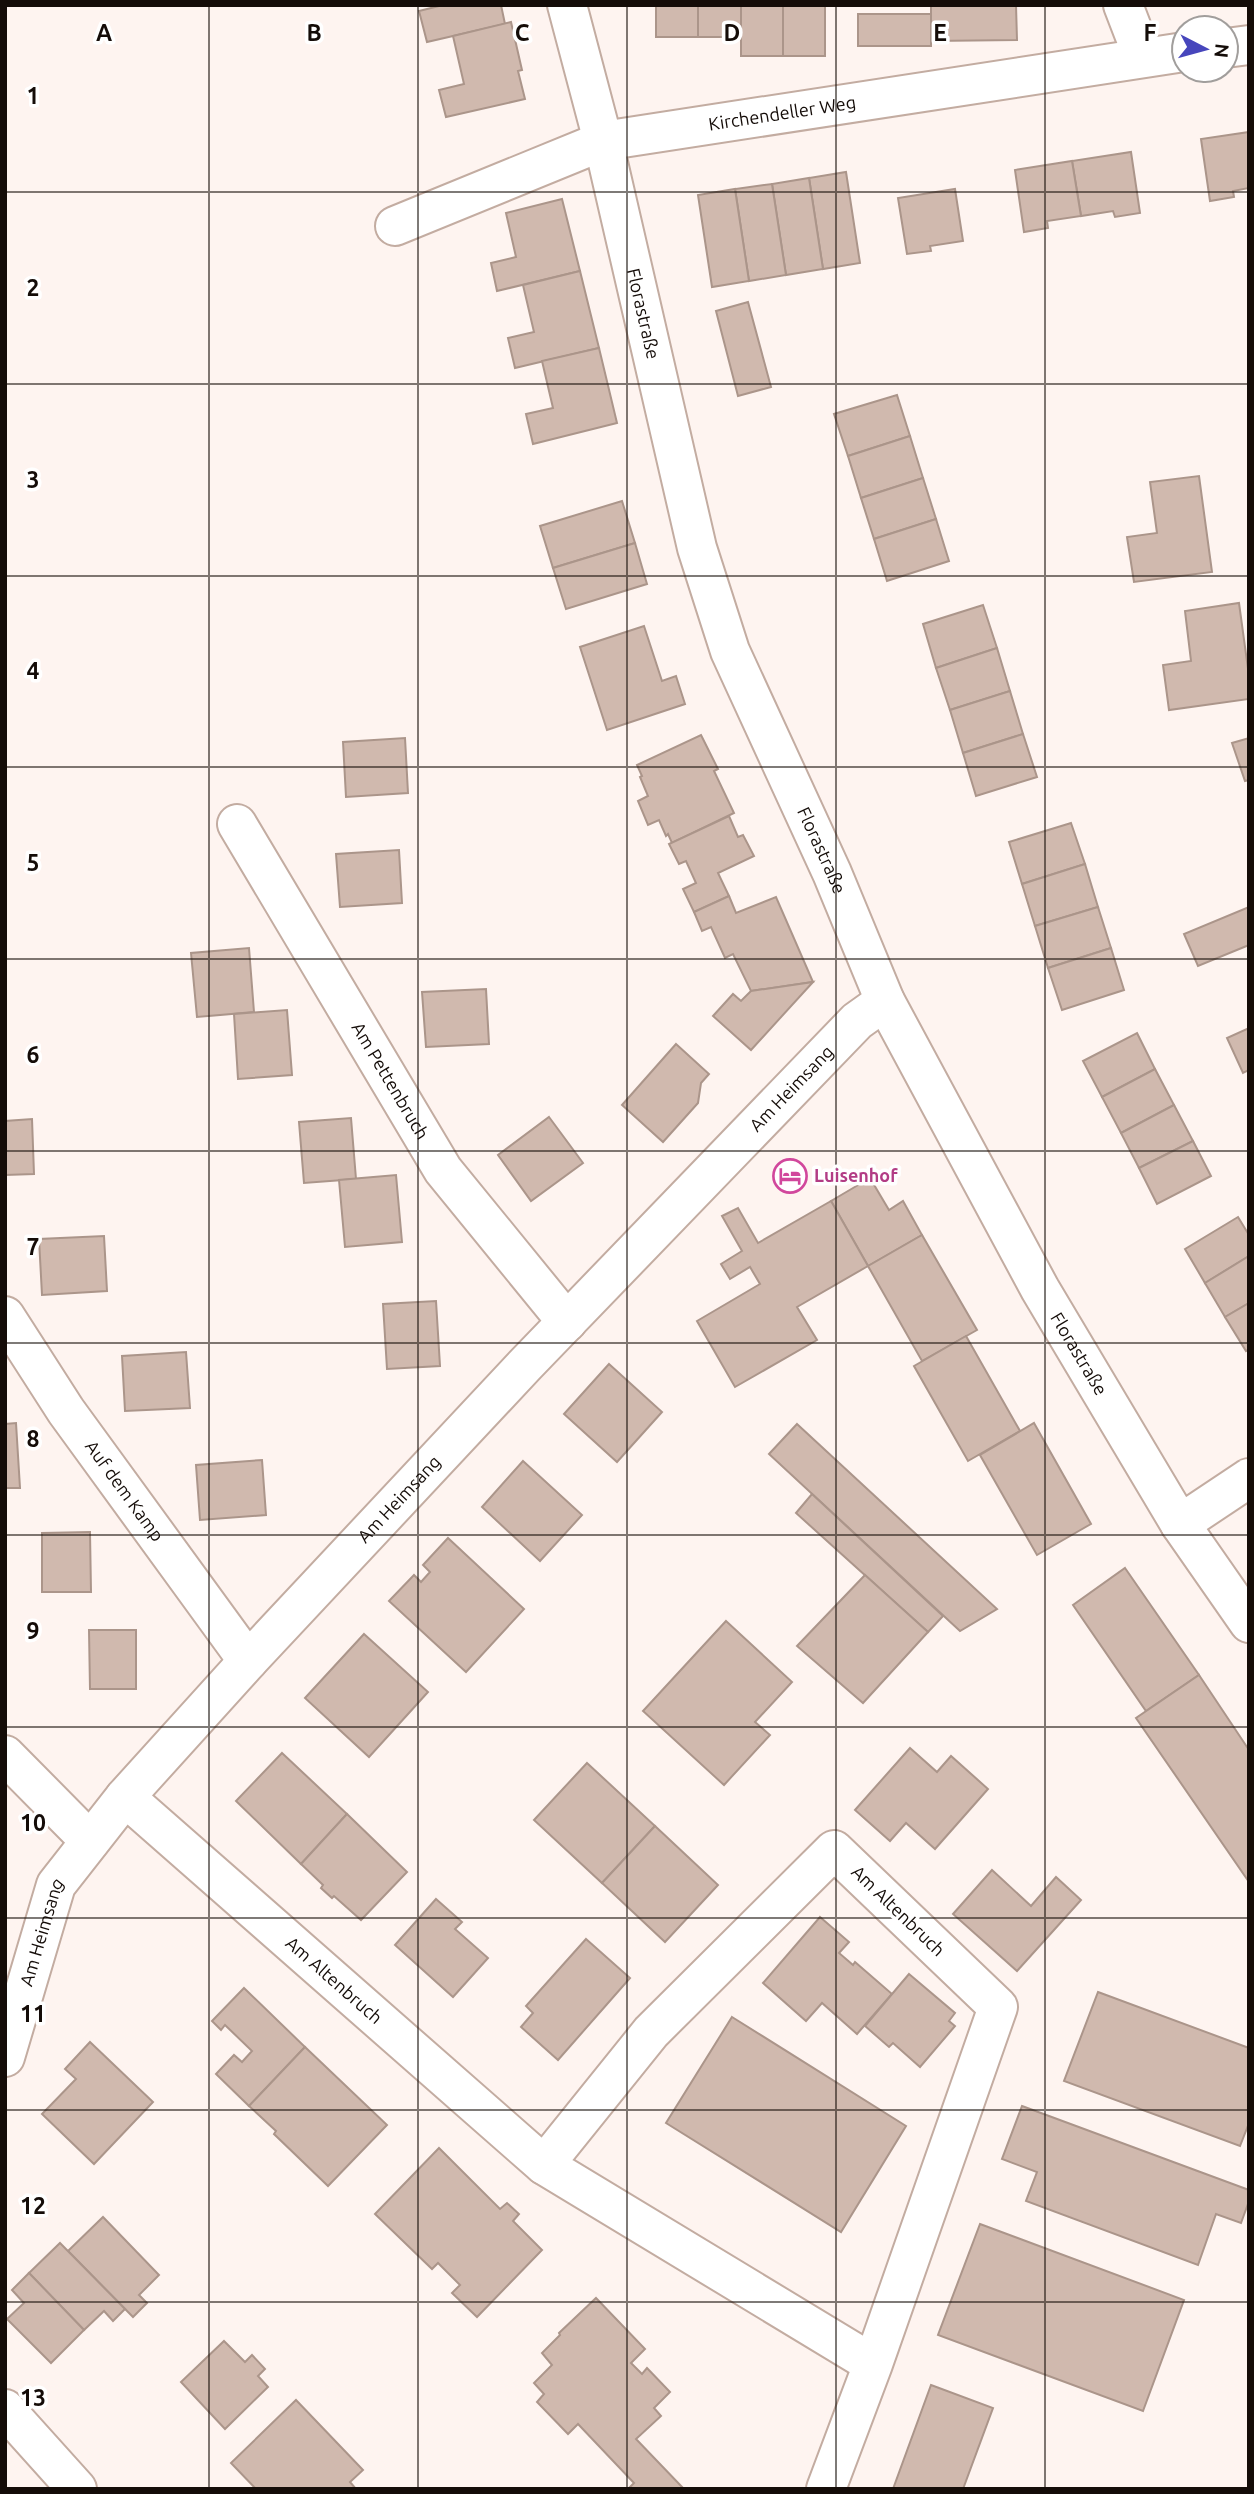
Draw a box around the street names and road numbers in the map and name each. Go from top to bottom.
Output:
street label: Kirchendeller Weg [707,91,857,134]
street label: Florastraße [624,266,664,361]
street label: Florastraße [794,804,850,896]
street label: Am Pettenbruch [348,1018,433,1142]
street label: Am Heimsang [745,1041,837,1135]
street label: Florastraße [1047,1309,1112,1398]
street label: Auf dem Kamp [82,1436,168,1545]
street label: Am Heimsang [353,1451,444,1546]
street label: Am Altenbruch [848,1861,949,1960]
street label: Am Heimsang [16,1873,67,1988]
street label: Am Altenbruch [282,1932,387,2027]

